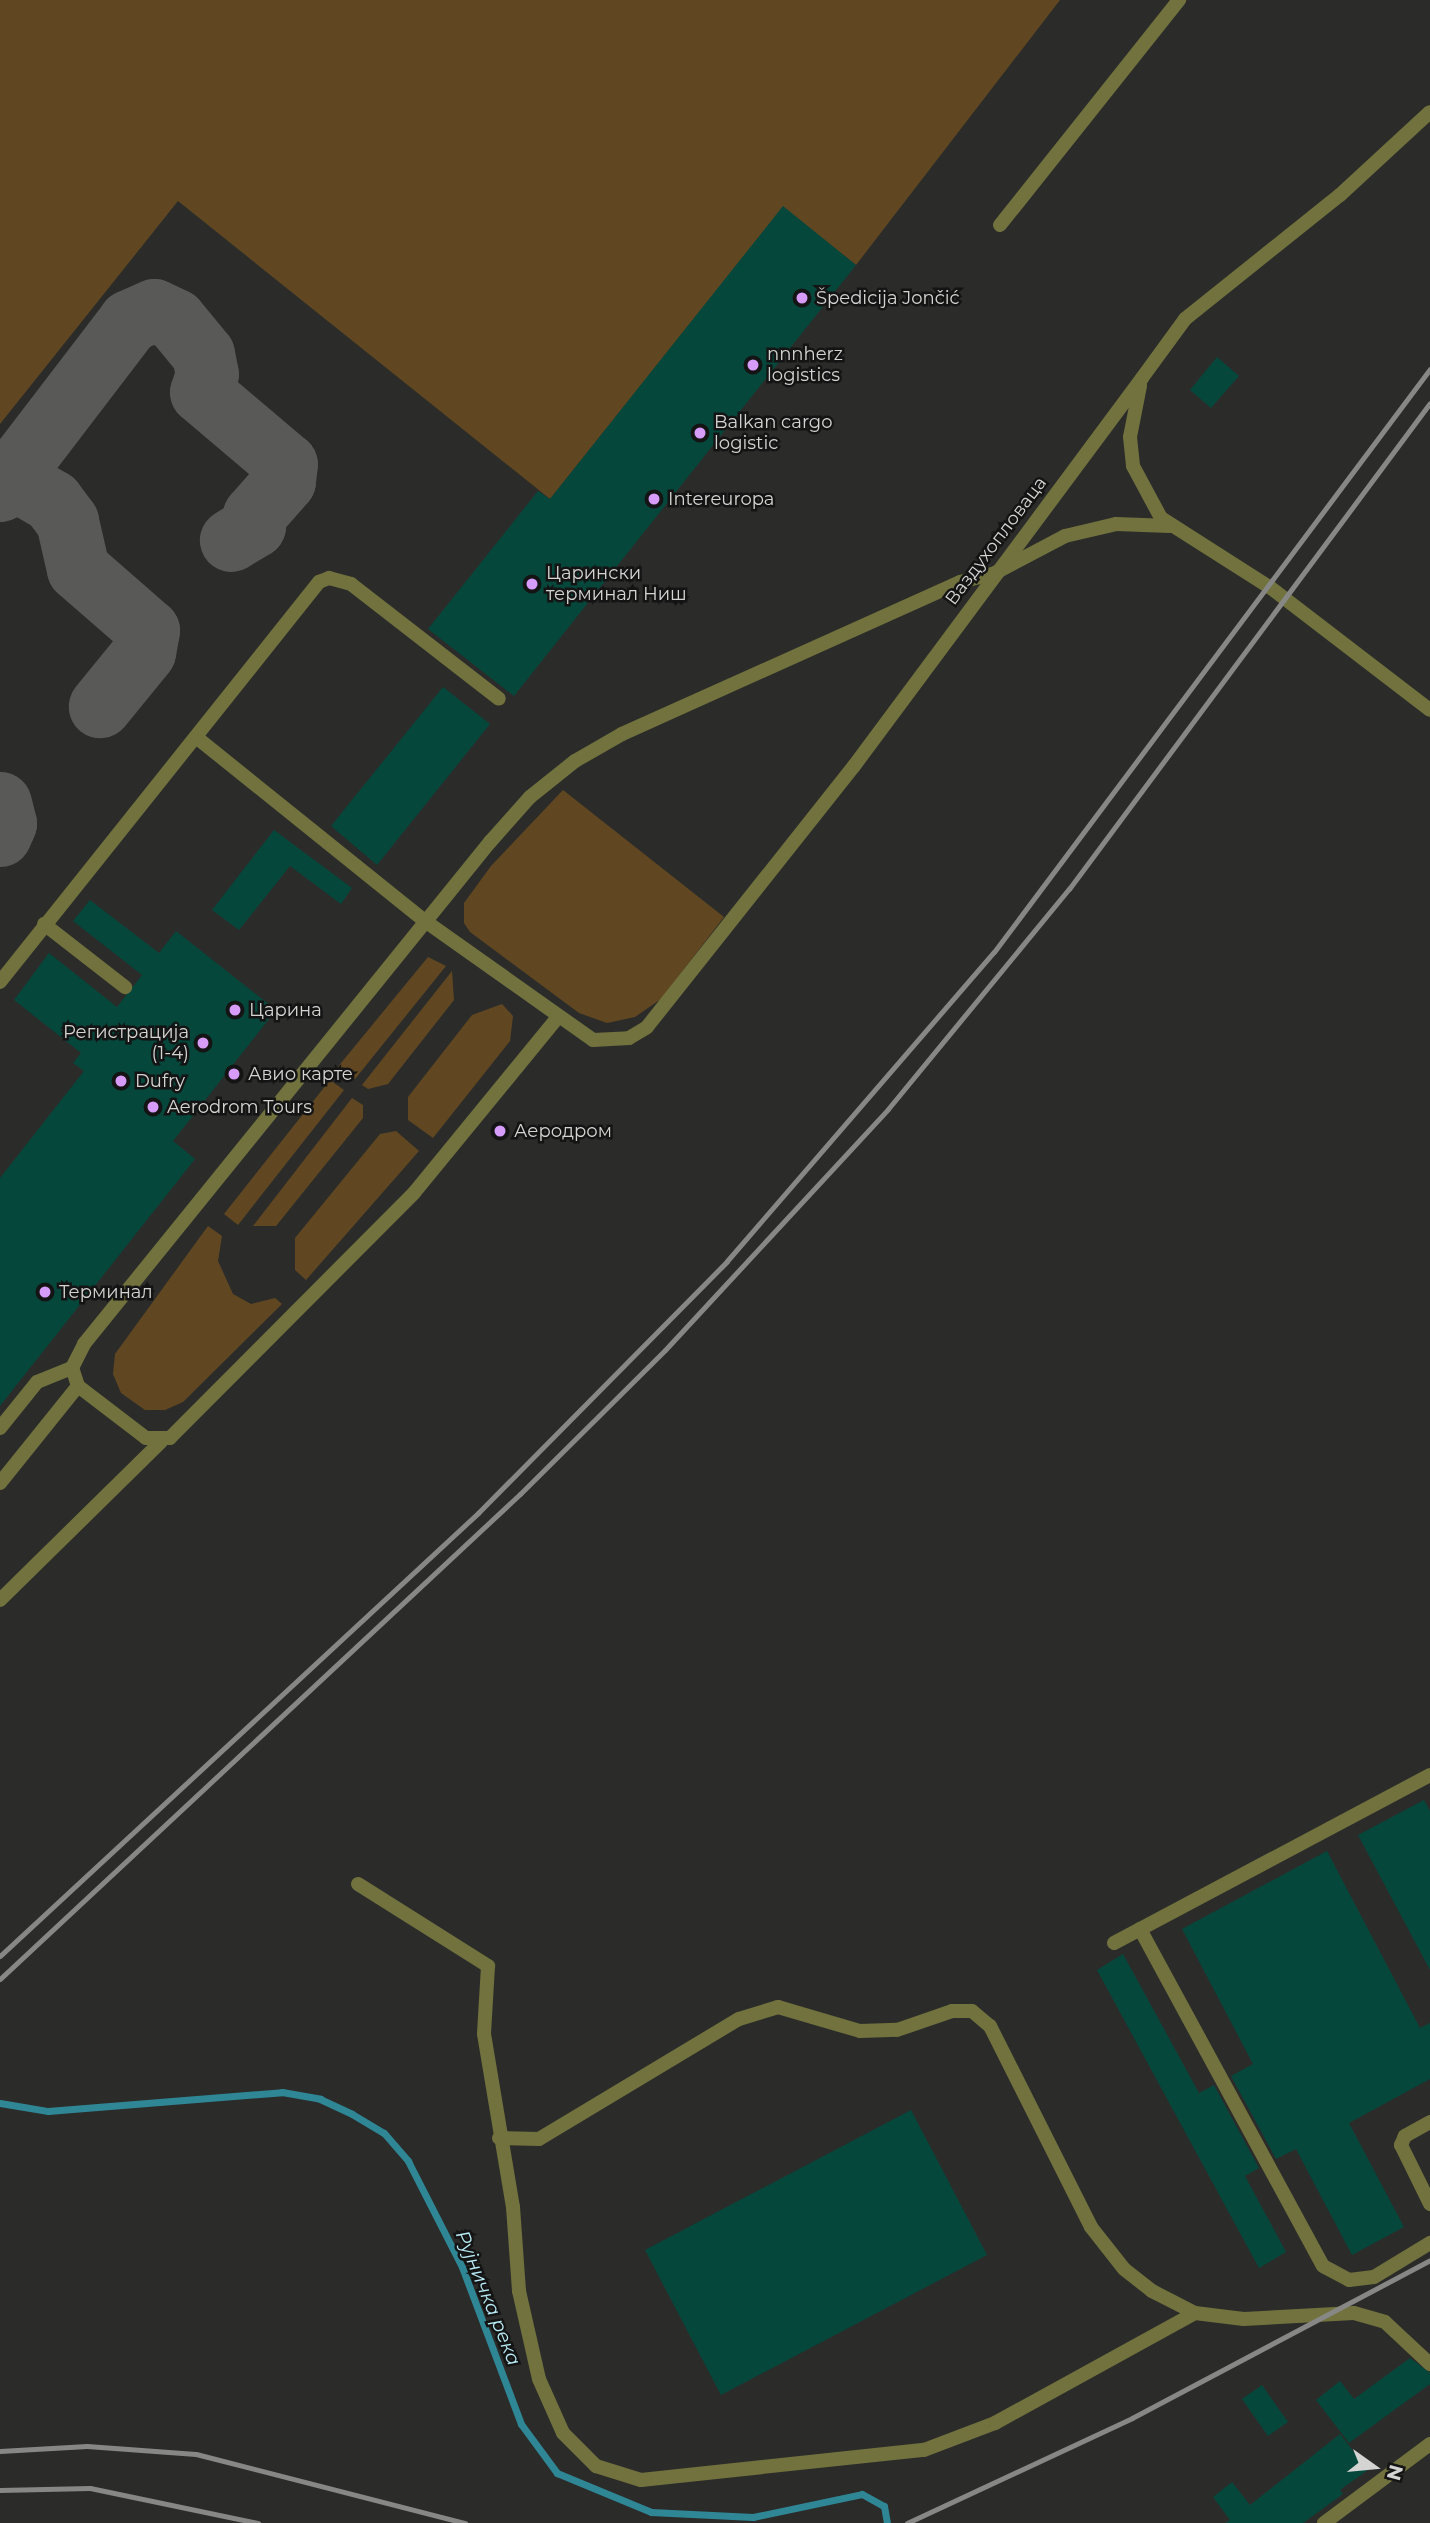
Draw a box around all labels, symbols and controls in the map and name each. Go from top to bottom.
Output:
place label: Špedicija Jončić [816,287,960,309]
marker: Špedicija Jončić [794,290,810,306]
place label: nnnherz logistics [767,344,843,386]
marker: nnnherz logistics [745,357,761,373]
place label: Balkan cargo logistic [714,412,832,454]
marker: Balkan cargo logistic [692,425,708,441]
street label: Ваздухопловаца [941,473,1051,609]
place label: Intereuropa [668,488,774,510]
marker: Intereuropa [646,491,662,507]
place label: Царински терминал Ниш [546,563,687,606]
marker: Царински терминал Ниш [524,576,540,592]
place label: Царина [249,999,322,1021]
marker: Царина [227,1002,243,1018]
place label: Регистрација (1-4) [63,1022,189,1064]
marker: Регистрација (1-4) [195,1035,211,1051]
place label: Авио карте [248,1063,353,1085]
marker: Авио карте [226,1066,242,1082]
place label: Dufry [135,1070,185,1092]
marker: Dufry [113,1073,129,1089]
place label: Aerodrom Tours [167,1096,312,1118]
marker: Aerodrom Tours [145,1099,161,1115]
place label: Аеродром [514,1120,612,1142]
marker: Аеродром [492,1123,508,1139]
place label: Терминал [59,1281,153,1303]
marker: Терминал [37,1284,53,1300]
water label: Рујничка река [451,2227,525,2369]
north arrow [1339,2432,1409,2502]
text: N [1382,2462,1408,2483]

